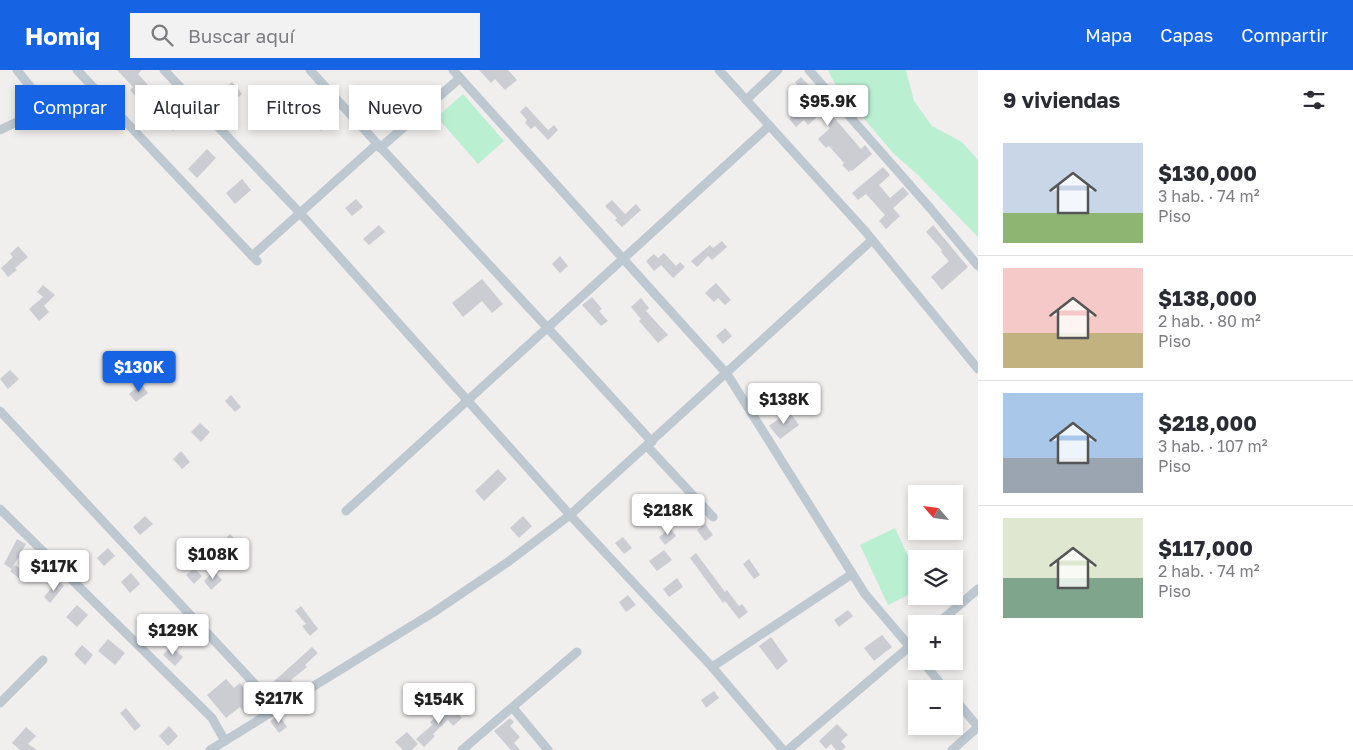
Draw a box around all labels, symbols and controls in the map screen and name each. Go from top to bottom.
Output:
search box [130,13,480,58]
text: Homiq [25,21,100,50]
icon: search [148,21,176,49]
text: Buscar aquí [188,24,295,47]
text: Mapa [1085,24,1132,46]
text: Capas [1160,24,1213,46]
text: Compartir [1241,24,1328,46]
chip: Comprar [15,85,125,130]
chip: Alquilar [135,85,238,130]
chip: Filtros [248,85,339,130]
chip: Nuevo [349,85,441,130]
pin: $95.9K [787,85,869,127]
icon: filters [1300,86,1328,114]
text: 9 viviendas [1003,87,1120,113]
text: $95.9K [799,91,857,111]
text: $130,000 [1158,160,1257,186]
icon: home [1043,163,1103,223]
text: 3 hab. · 74 m² [1158,186,1260,206]
text: Piso [1158,206,1191,226]
text: $138,000 [1158,285,1257,311]
icon: home [1043,288,1103,348]
text: 2 hab. · 80 m² [1158,311,1261,331]
text: Piso [1158,331,1191,351]
pin: $130K [104,350,174,393]
text: $130K [114,357,164,377]
pin: $138K [749,382,819,425]
text: $138K [759,389,809,409]
text: $218,000 [1158,410,1257,436]
icon: home [1043,413,1103,473]
text: 3 hab. · 107 m² [1158,436,1267,456]
text: Piso [1158,456,1191,476]
north arrow [908,485,962,540]
map controls [908,485,963,735]
pin: $218K [633,494,703,536]
text: $218K [643,500,693,520]
text: $117,000 [1158,535,1253,561]
pin: $108K [178,538,248,580]
icon: home [1043,538,1103,598]
text: $108K [187,544,239,564]
pin: $117K [19,550,89,592]
button: layers [908,550,963,605]
text: $117K [30,556,78,576]
text: 2 hab. · 74 m² [1158,561,1259,581]
text: Piso [1158,581,1191,601]
pin: $129K [138,614,208,656]
button: + [908,615,963,670]
text: $129K [148,620,198,640]
button: − [908,680,963,735]
pin: $217K [244,682,314,724]
pin: $154K [404,682,474,725]
text: $217K [254,688,304,708]
text: $154K [414,689,464,709]

